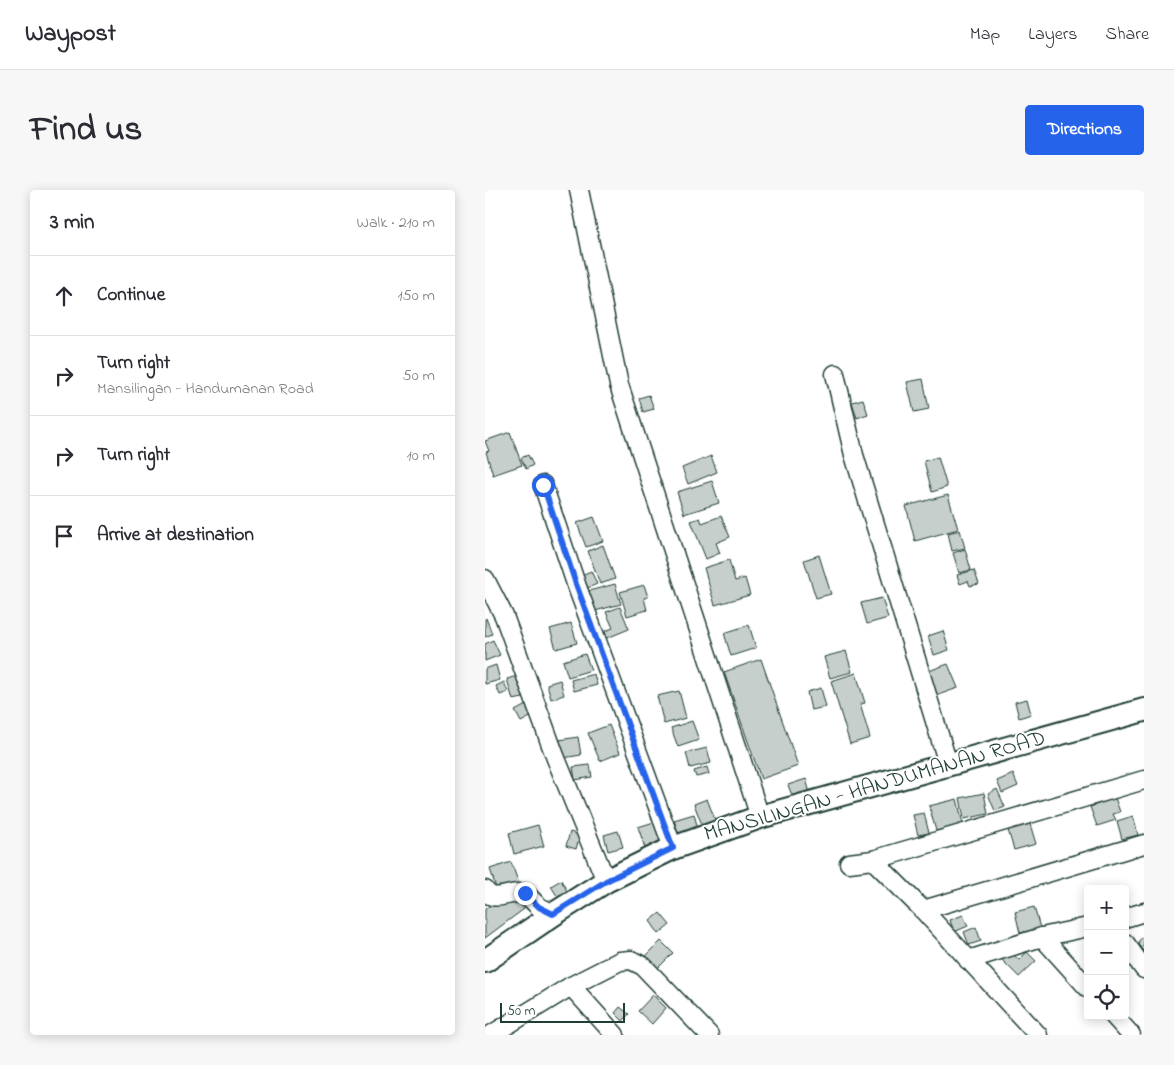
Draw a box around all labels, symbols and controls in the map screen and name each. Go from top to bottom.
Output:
text: Waypost [25,17,116,52]
text: Map [970,22,1000,48]
text: Layers [1028,22,1078,48]
text: Share [1106,22,1149,48]
text: Find us [30,105,142,156]
button: Directions [1025,105,1144,155]
text: 3 min [50,208,94,238]
text: Walk · 210 m [356,211,435,235]
icon: ahead [50,282,78,310]
text: Continue [97,282,165,309]
text: 150 m [397,284,435,308]
text: Turn right [97,350,170,377]
icon: right [50,362,78,390]
text: 50 m [403,364,435,388]
text: Mansilingan - Handumanan Road [97,377,314,401]
icon: right [50,442,78,470]
text: Turn right [97,442,170,469]
text: 10 m [407,444,435,468]
route start [532,474,555,497]
icon: arrive [50,522,78,550]
text: Arrive at destination [97,522,254,549]
street label: MANSILINGAN - HANDUMANAN ROAD [700,723,1050,851]
route end [514,882,537,905]
map controls [1084,885,1129,1020]
button: + [1084,885,1129,930]
button: − [1084,930,1129,975]
button: locate [1084,975,1129,1020]
scale bar [500,1000,625,1023]
text: 50 m [507,1001,535,1022]

